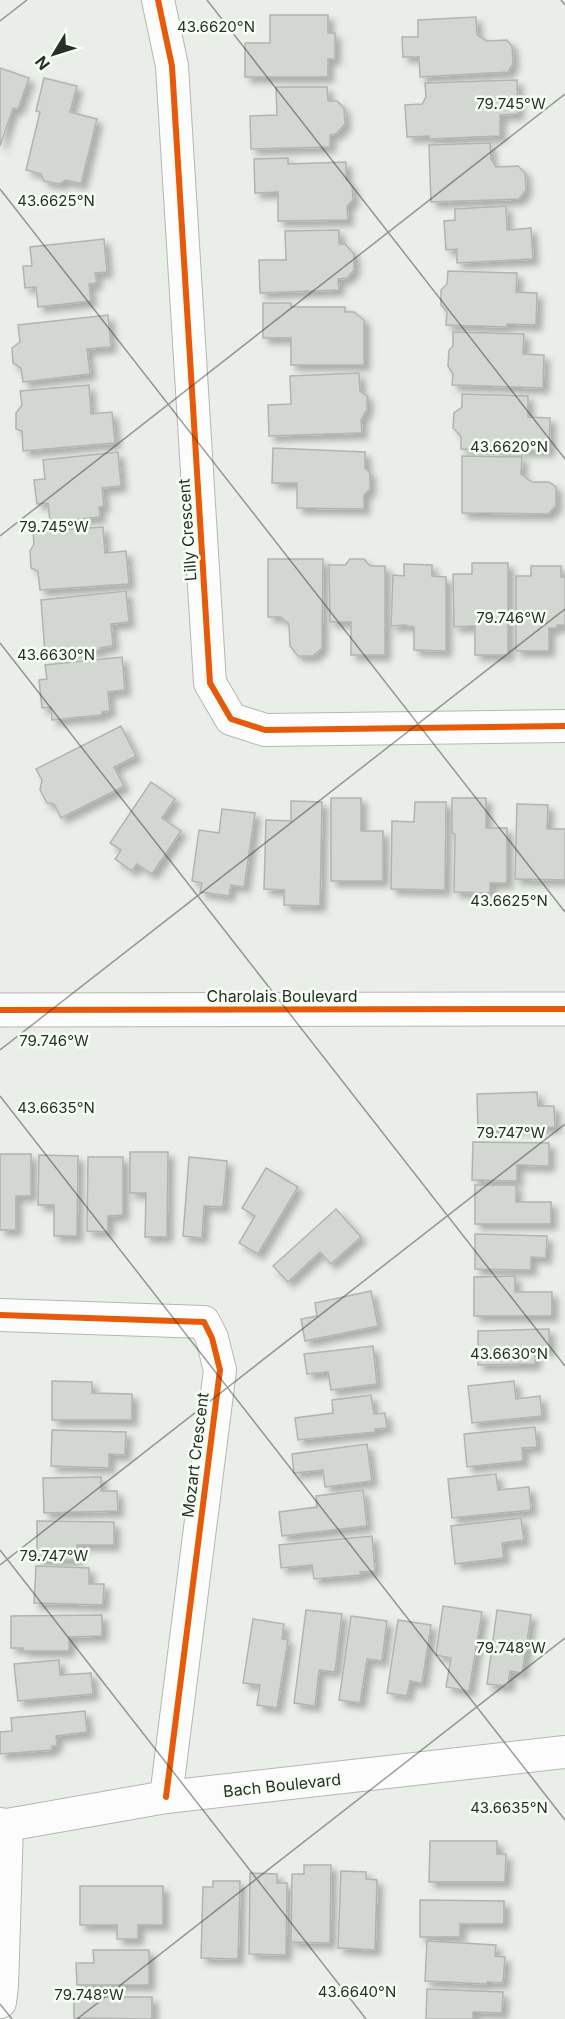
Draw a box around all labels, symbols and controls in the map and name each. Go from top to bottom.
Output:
text: 43.6620°N [177,17,255,36]
north arrow [24,24,84,84]
text: N [31,52,54,74]
text: 79.745°W [476,94,546,113]
text: 43.6625°N [17,191,95,210]
text: 43.6620°N [470,437,548,456]
street label: Lilly Crescent [173,478,201,582]
text: 79.745°W [19,517,89,536]
text: 79.746°W [476,608,546,627]
text: 43.6630°N [17,645,95,664]
text: 43.6625°N [470,891,548,910]
street label: Charolais Boulevard [206,986,358,1006]
text: 79.746°W [19,1031,89,1050]
text: 43.6635°N [17,1098,95,1117]
text: 79.747°W [477,1123,546,1142]
text: 43.6630°N [470,1344,548,1363]
street label: Mozart Crescent [177,1391,213,1519]
text: 79.747°W [20,1546,89,1565]
text: 79.748°W [476,1638,546,1657]
street label: Bach Boulevard [222,1769,342,1801]
text: 43.6635°N [470,1798,548,1817]
text: 43.6640°N [318,1982,396,2001]
text: 79.748°W [54,1985,124,2004]

